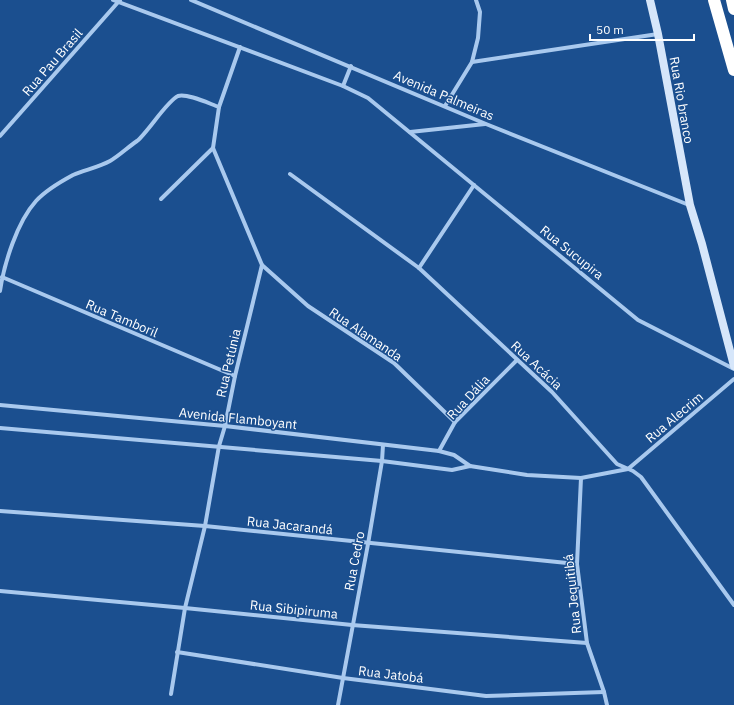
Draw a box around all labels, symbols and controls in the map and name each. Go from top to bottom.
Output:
scale bar [590,16,694,42]
text: 50 m [596,22,624,37]
street label: Rua Pau Brasil [18,25,87,100]
street label: Rua Rio branco [665,55,698,145]
street label: Avenida Palmeiras [391,67,497,124]
street label: Rua Sucupira [536,222,607,283]
street label: Rua Tamboril [83,296,161,341]
street label: Rua Alamanda [326,304,406,365]
street label: Rua Petúnia [212,327,245,399]
street label: Rua Acácia [507,337,566,394]
street label: Rua Dália [443,371,493,423]
street label: Rua Alecrim [642,388,707,447]
street label: Avenida Flamboyant [178,404,298,433]
street label: Rua Jacarandá [246,513,334,538]
street label: Rua Cedro [340,530,369,592]
street label: Rua Jequitibá [560,553,585,635]
street label: Rua Sibipiruma [249,596,339,623]
street label: Rua Jatobá [357,662,425,687]

